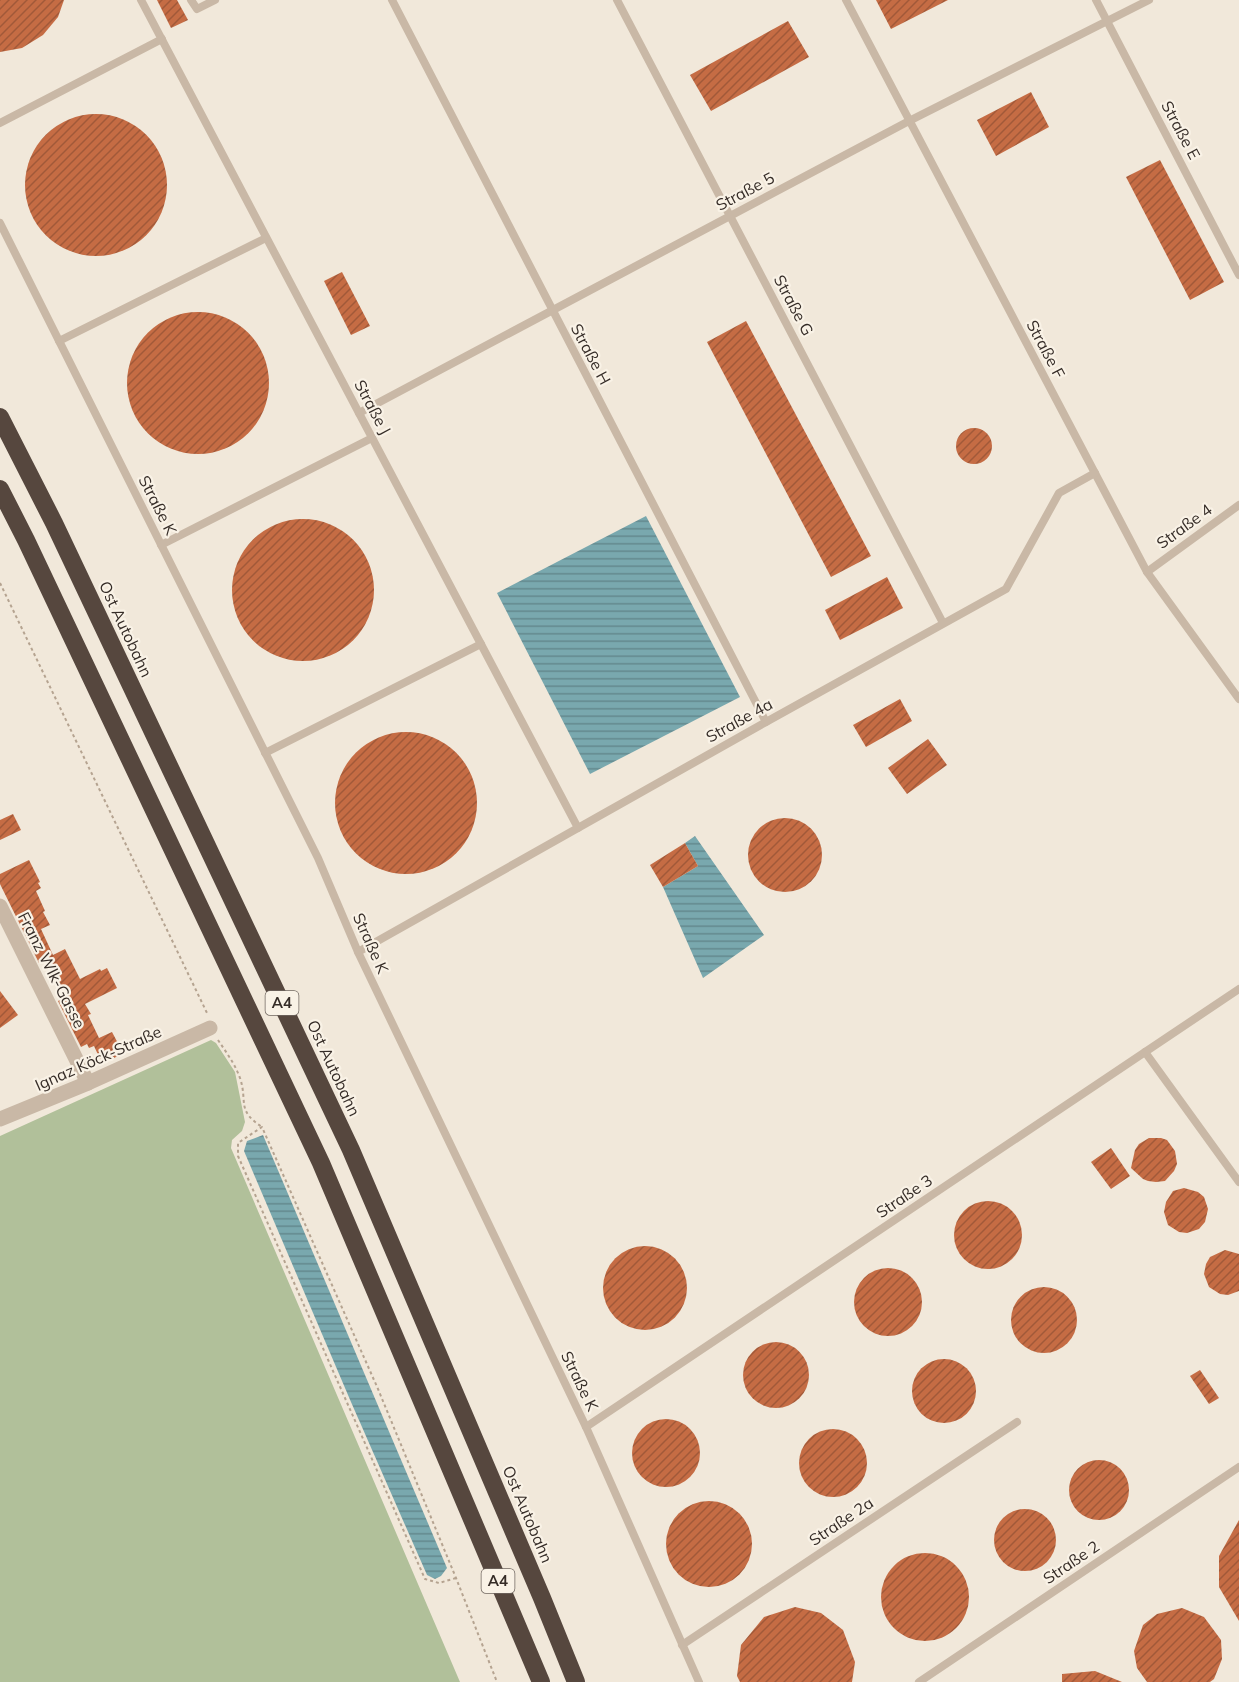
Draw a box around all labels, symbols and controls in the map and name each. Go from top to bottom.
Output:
street label: Straße E [1157,97,1205,163]
street label: Straße 5 [712,167,778,215]
street label: Straße G [770,271,818,339]
street label: Straße F [1022,317,1070,381]
street label: Straße H [567,320,615,388]
street label: Straße J [350,376,396,438]
street label: Straße K [135,472,182,539]
street label: Straße 4 [1152,499,1216,553]
street label: Ost Autobahn [95,578,157,680]
street label: Straße 4a [702,694,776,746]
street label: Franz Wlk-Gasse [14,908,90,1032]
street label: Straße K [349,910,394,977]
road number: A4 [266,991,298,1015]
street label: Ost Autobahn [303,1017,365,1119]
street label: Ignaz Köck-Straße [32,1021,164,1095]
street label: Straße 3 [872,1170,936,1222]
street label: Straße K [557,1348,603,1415]
street label: Ost Autobahn [499,1462,557,1566]
street label: Straße 2a [805,1492,877,1550]
street label: Straße 2 [1039,1536,1103,1588]
road number: A4 [482,1569,514,1593]

